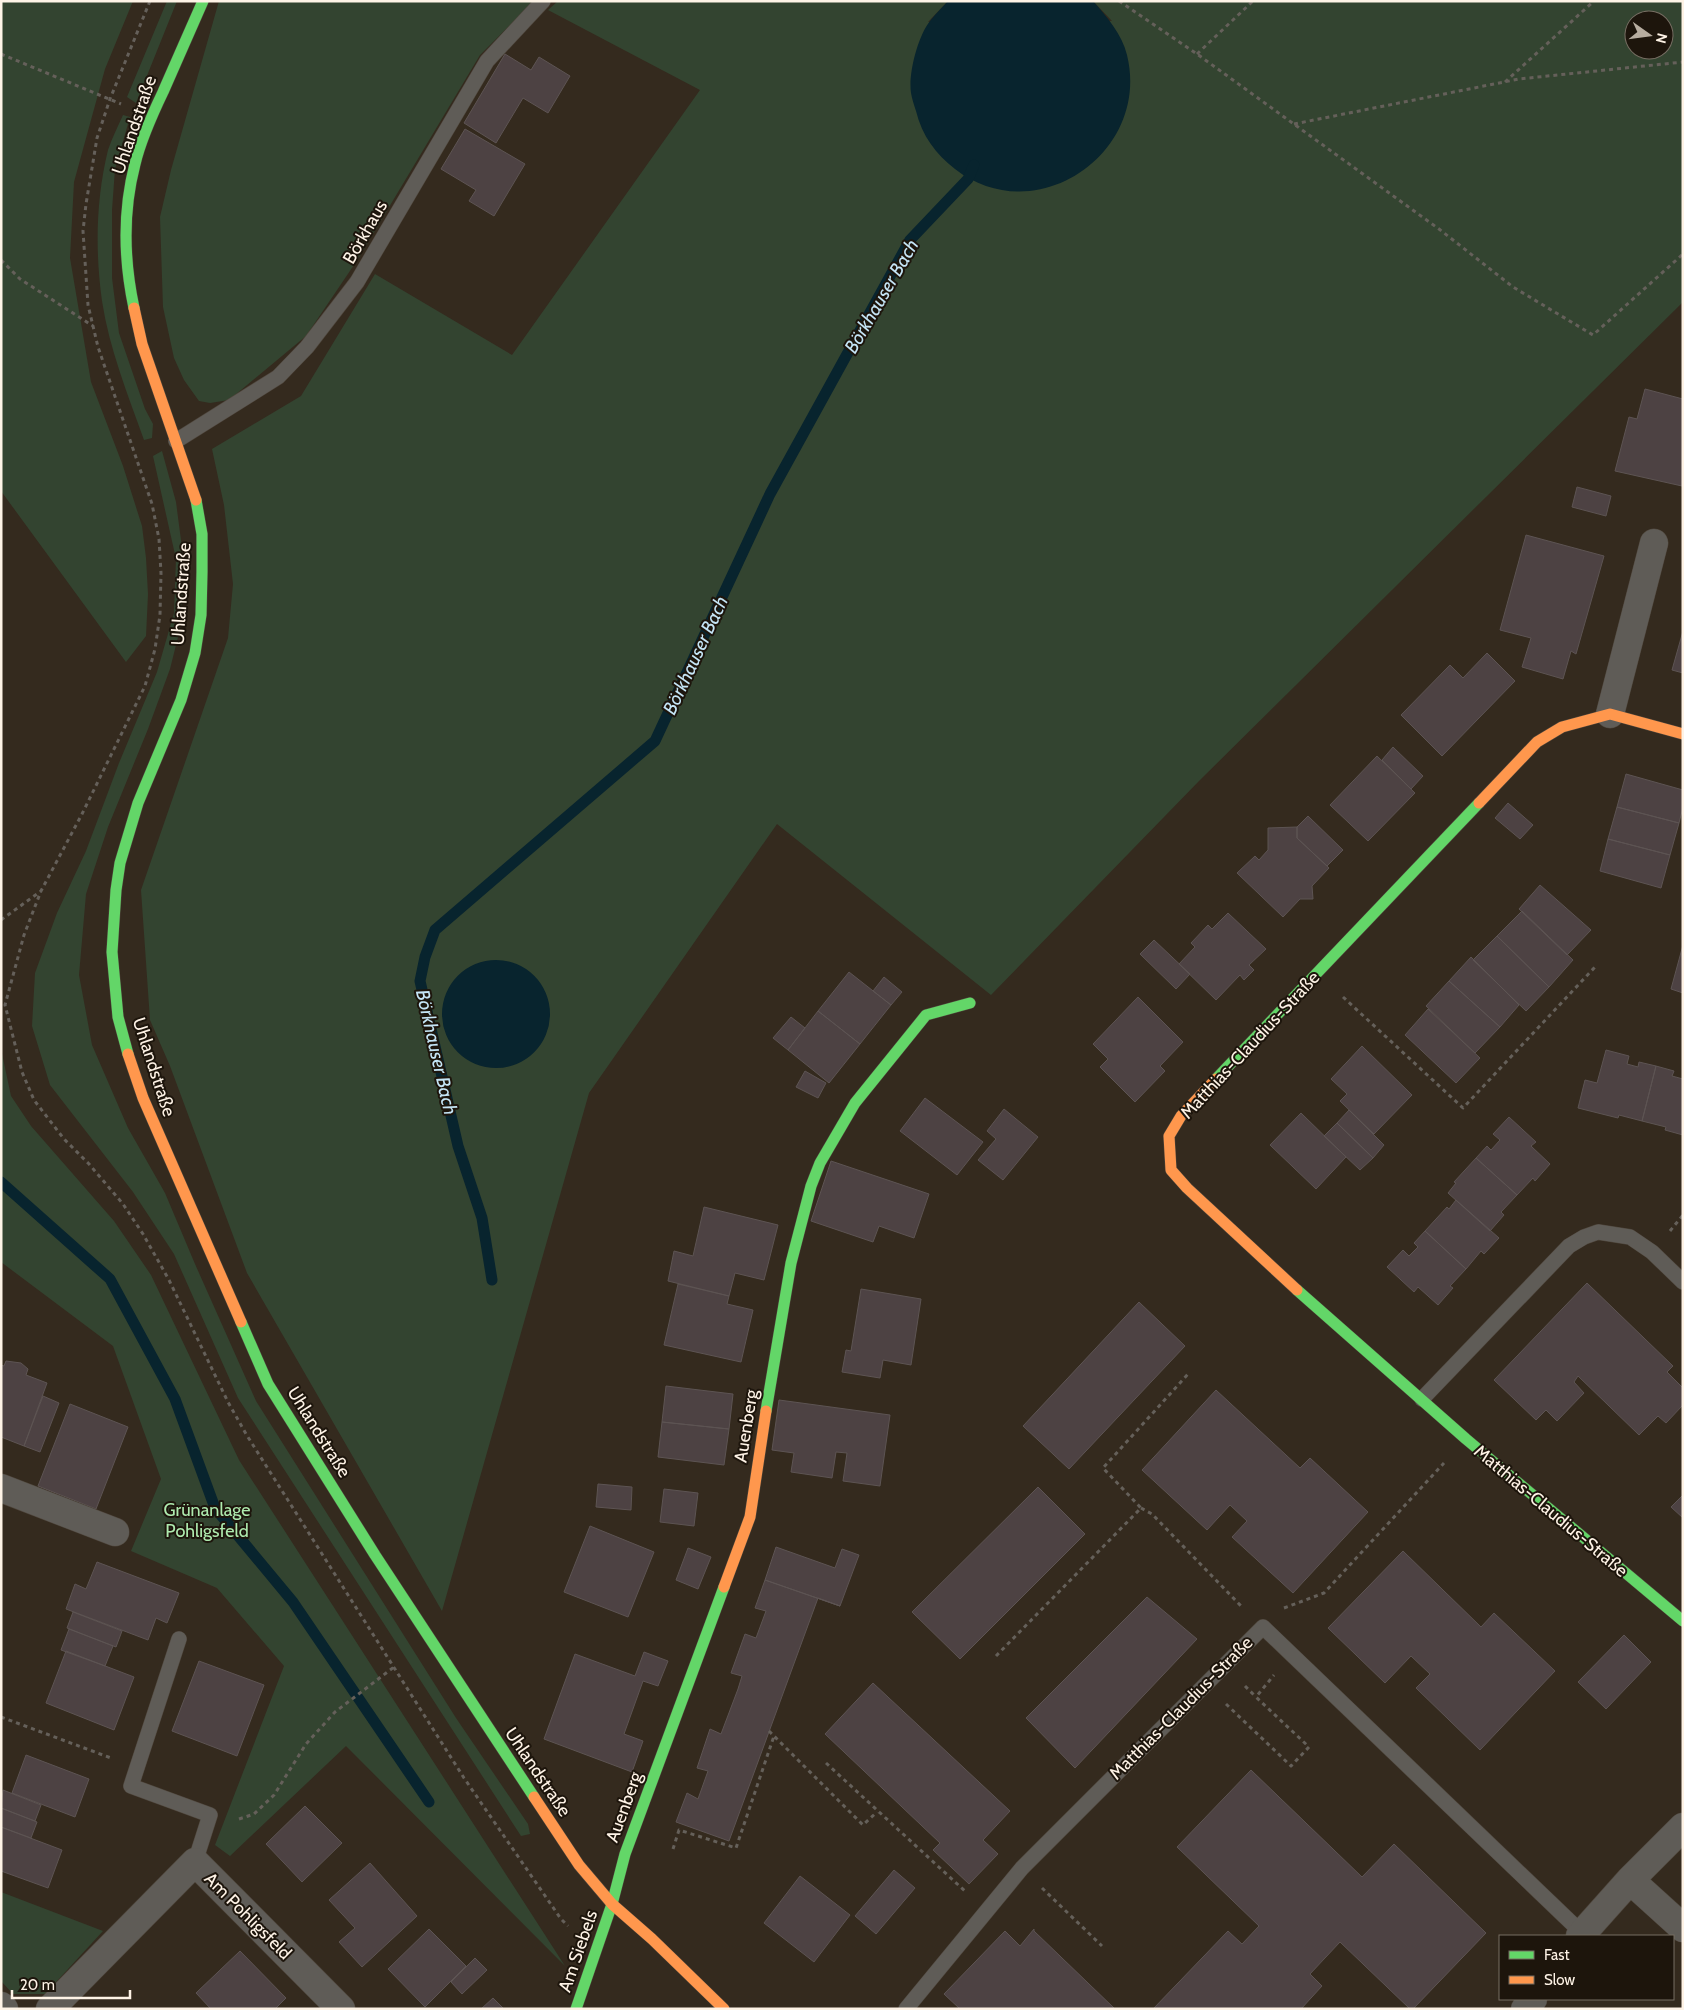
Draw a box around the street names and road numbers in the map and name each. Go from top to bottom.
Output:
street label: Uhlandstraße [107,73,161,177]
street label: Börkhaus [338,196,392,268]
street label: Uhlandstraße [166,542,196,646]
street label: Matthias-Claudius-Straße [1176,967,1324,1123]
street label: Uhlandstraße [128,1015,180,1119]
street label: Uhlandstraße [282,1383,356,1481]
street label: Auenberg [729,1387,763,1464]
street label: Matthias-Claudius-Straße [1470,1440,1632,1582]
street label: Matthias-Claudius-Straße [1105,1632,1257,1784]
street label: Uhlandstraße [500,1723,576,1821]
street label: Auenberg [601,1768,647,1845]
street label: Am Pohligsfeld [200,1868,296,1964]
street label: Am Siebels [554,1907,602,1995]

